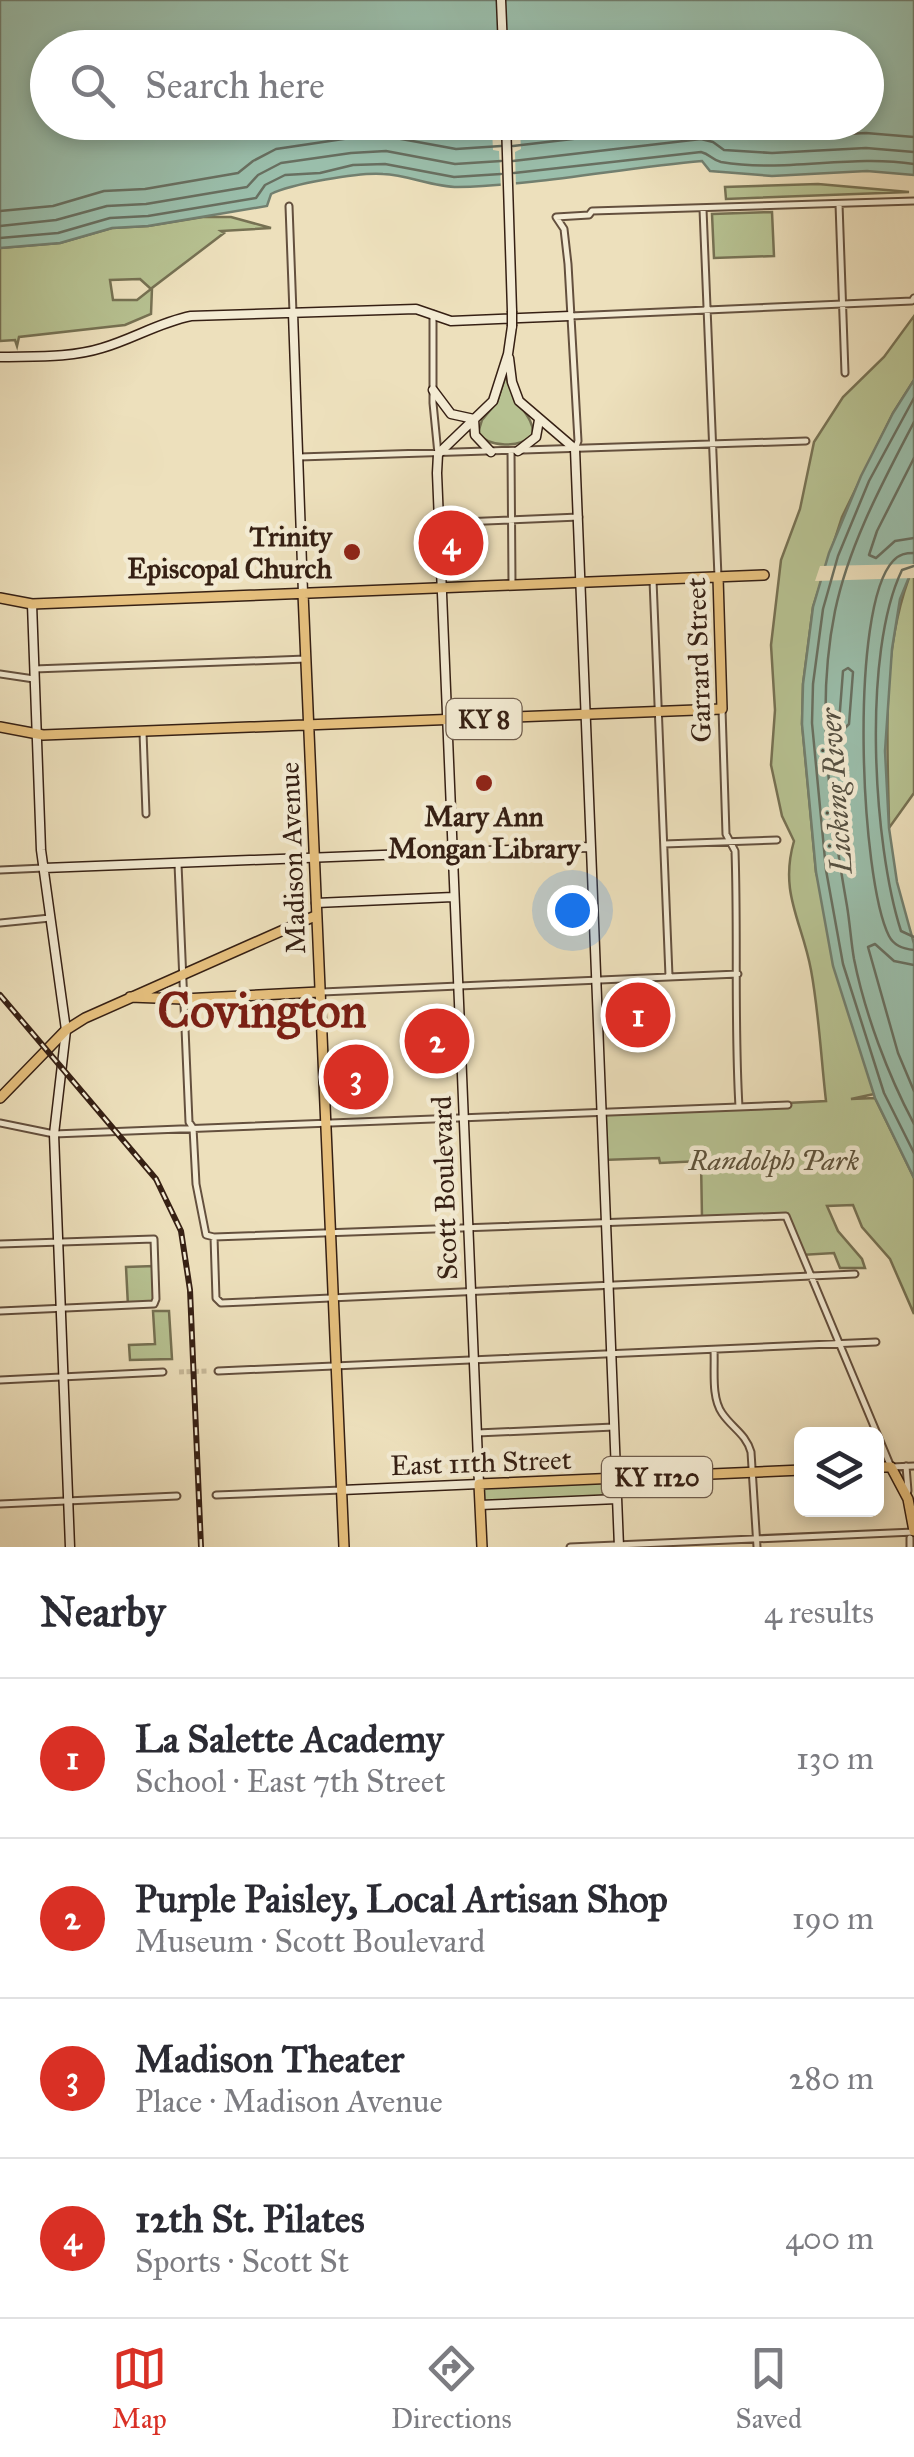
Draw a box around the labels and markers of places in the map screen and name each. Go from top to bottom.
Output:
pin: 4 [418,506,484,580]
place label: Trinity Episcopal Church [127,519,333,586]
marker: Trinity Episcopal Church [341,541,363,563]
marker: Mary Ann Mongan Library [473,772,495,794]
place label: Mary Ann Mongan Library [388,799,581,866]
pin: 1 [606,978,670,1052]
pin: 2 [404,1004,470,1078]
pin: 3 [324,1040,388,1114]

